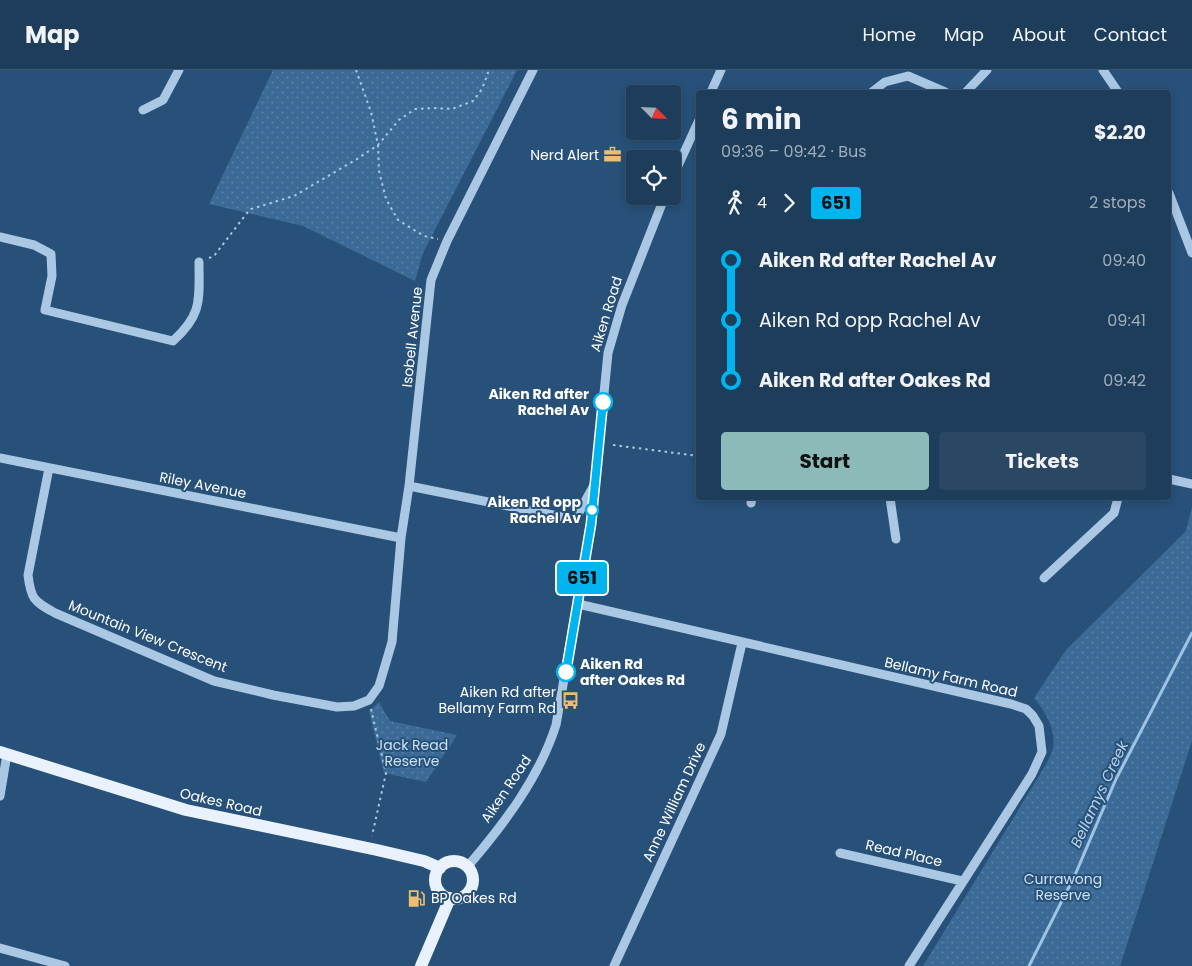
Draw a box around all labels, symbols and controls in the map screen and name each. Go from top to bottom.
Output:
text: Map [25,18,80,51]
text: Home [862,22,916,47]
text: Map [944,22,984,47]
text: About [1012,22,1066,47]
text: Contact [1094,22,1167,47]
north arrow [626,85,681,140]
map controls [626,85,681,205]
text: 6 min [721,100,802,139]
text: $2.20 [1094,119,1146,146]
text: 09:36 – 09:42 · Bus [721,140,867,163]
place label: Nerd Alert [530,145,599,165]
office icon: Nerd Alert [603,145,623,165]
button: locate [626,150,681,205]
icon: walk [721,189,749,217]
icon: forward [775,189,803,217]
text: 651 [821,190,851,215]
text: 4 [757,191,767,214]
text: 2 stops [1089,191,1146,214]
text: Aiken Rd after Rachel Av [759,247,996,274]
text: 09:40 [1102,249,1146,272]
street label: Aiken Road [585,274,627,354]
street label: Isobell Avenue [397,285,427,388]
text: Aiken Rd opp Rachel Av [759,307,981,334]
text: 09:41 [1107,309,1146,332]
text: Aiken Rd after Oakes Rd [759,367,991,394]
text: 09:42 [1103,369,1146,392]
place label: Aiken Rd after Rachel Av [488,384,589,420]
marker: Aiken Rd after Rachel Av [593,392,613,412]
button: Start [721,432,929,490]
button: Tickets [939,432,1146,490]
street label: Riley Avenue [158,467,249,503]
place label: Aiken Rd opp Rachel Av [487,492,581,528]
marker: Aiken Rd opp Rachel Av [585,503,599,517]
line badge: 651 [553,562,611,594]
text: 651 [567,565,597,590]
street label: Mountain View Crescent [66,595,230,677]
street label: Bellamy Farm Road [883,652,1019,702]
place label: Aiken Rd after Oakes Rd [580,654,685,690]
marker: Aiken Rd after Oakes Rd [556,662,576,682]
place label: Aiken Rd after Bellamy Farm Rd [438,682,556,718]
bus stop icon: Aiken Rd after Bellamy Farm Rd [560,690,580,710]
park label: Jack Read Reserve [376,735,448,771]
water label: Bellamys Creek [1065,736,1134,851]
street label: Anne William Drive [637,739,711,865]
street label: Aiken Road [476,751,536,827]
street label: Oakes Road [178,783,264,821]
street label: Read Place [864,834,945,872]
park label: Currawong Reserve [1024,869,1102,905]
fuel station icon: BP Oakes Rd [407,888,427,908]
place label: BP Oakes Rd [431,888,517,908]

